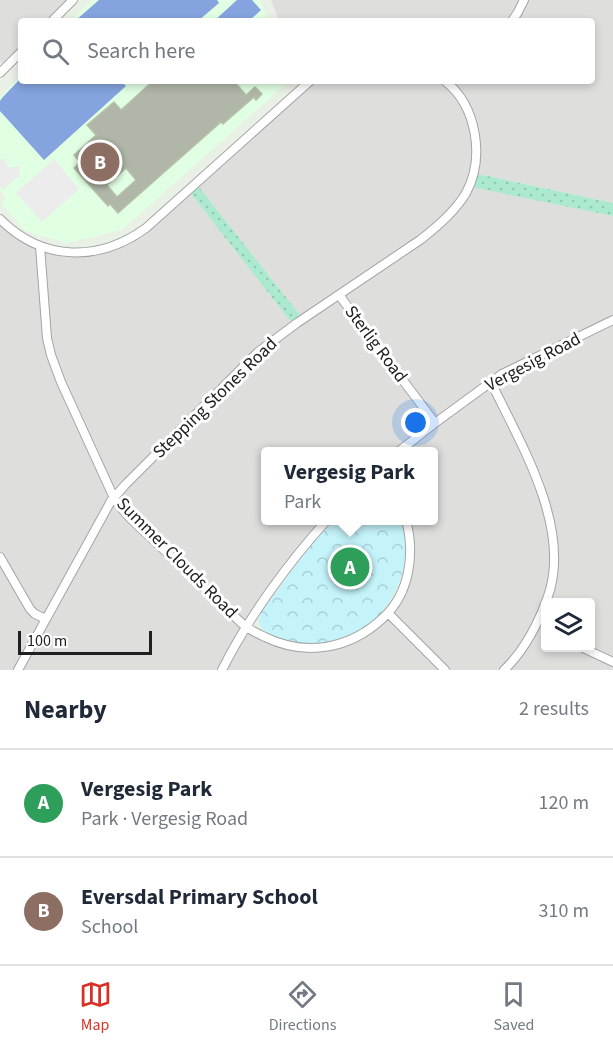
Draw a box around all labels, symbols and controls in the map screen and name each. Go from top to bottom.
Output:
search box [18,18,595,84]
icon: search [39,35,72,68]
text: Search here [87,35,195,67]
pin: B [80,140,120,184]
street label: Sterlig Road [339,300,413,388]
street label: Vergesig Road [481,326,585,398]
street label: Stepping Stones Road [147,332,283,464]
your location [401,408,430,437]
popup [261,447,438,525]
text: Vergesig Park [284,456,415,488]
text: Park [284,488,321,516]
street label: Summer Clouds Road [111,492,243,624]
pin: A [330,544,370,590]
map controls [541,598,595,652]
button: layers [541,598,595,652]
scale bar [18,628,152,656]
text: 100 m [27,630,67,652]
text: Nearby [24,691,107,728]
text: 2 results [519,695,589,723]
text: Vergesig Park [81,773,212,805]
text: A [38,789,49,817]
text: 120 m [539,789,589,817]
text: Park · Vergesig Road [81,805,248,833]
text: Eversdal Primary School [81,881,318,913]
text: B [37,897,50,925]
text: 310 m [539,897,589,925]
text: School [81,913,138,941]
tab: Map [79,978,112,1036]
tab: Directions [269,978,336,1036]
tab: Saved [494,978,534,1036]

